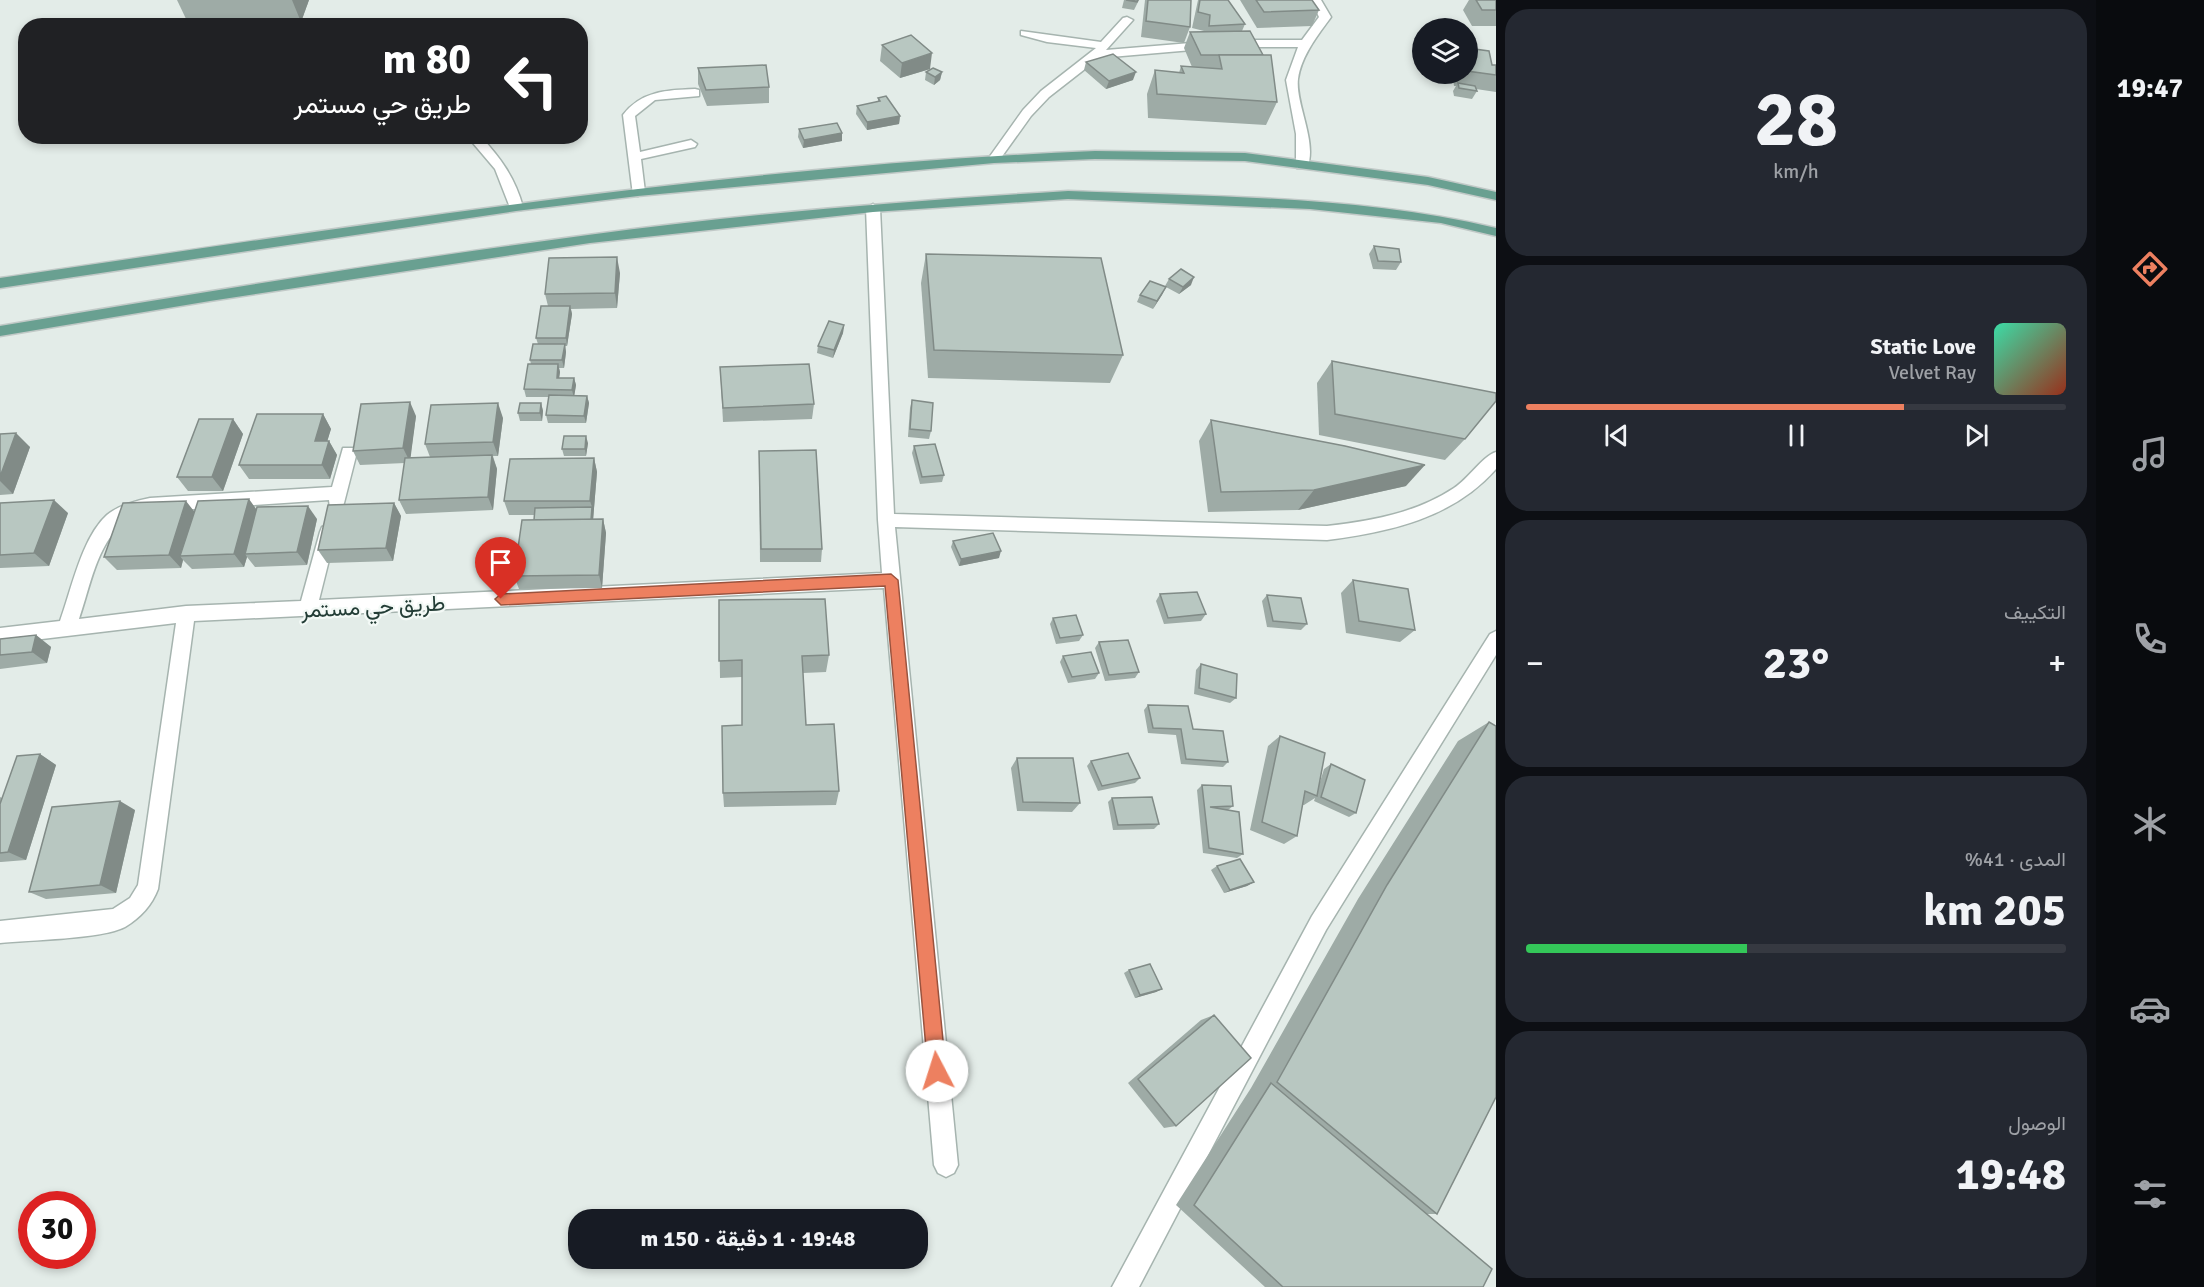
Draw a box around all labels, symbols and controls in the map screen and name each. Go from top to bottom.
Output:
map controls [1412,18,1478,84]
button: layers [1412,18,1478,84]
text: 80 m [382,34,471,85]
icon: left [492,42,570,120]
text: 28 [1754,72,1838,168]
text: 19:47 [2117,72,2183,105]
text: طريق حي مستمر [293,88,471,121]
text: km/h [1773,159,1819,184]
icon: directions [2129,248,2171,290]
text: Static Love [1870,333,1976,360]
text: Velvet Ray [1888,360,1976,385]
icon: previous [1600,419,1633,452]
icon: pause [1780,419,1813,452]
icon: next [1960,419,1993,452]
icon: music [2129,433,2171,475]
pin [475,537,526,599]
icon: arrive [484,546,517,579]
street label: طريق حي مستمر [299,589,446,629]
text: التكييف [2004,600,2066,625]
icon: phone [2129,618,2171,660]
text: 23° [1763,636,1829,691]
text: − [1526,643,1544,684]
text: + [2048,643,2066,684]
icon: climate [2129,803,2171,845]
text: المدى · 41% [1965,847,2066,872]
text: 205 km [1923,883,2066,938]
icon: car [2129,988,2171,1030]
position arrow [905,1039,969,1103]
text: الوصول [2008,1111,2066,1136]
text: 19:48 [1956,1147,2066,1202]
icon: filters [2129,1173,2171,1215]
speed limit sign: 30 [18,1191,96,1269]
text: 19:48 · 1 دقيقة · 150 m [641,1225,855,1252]

